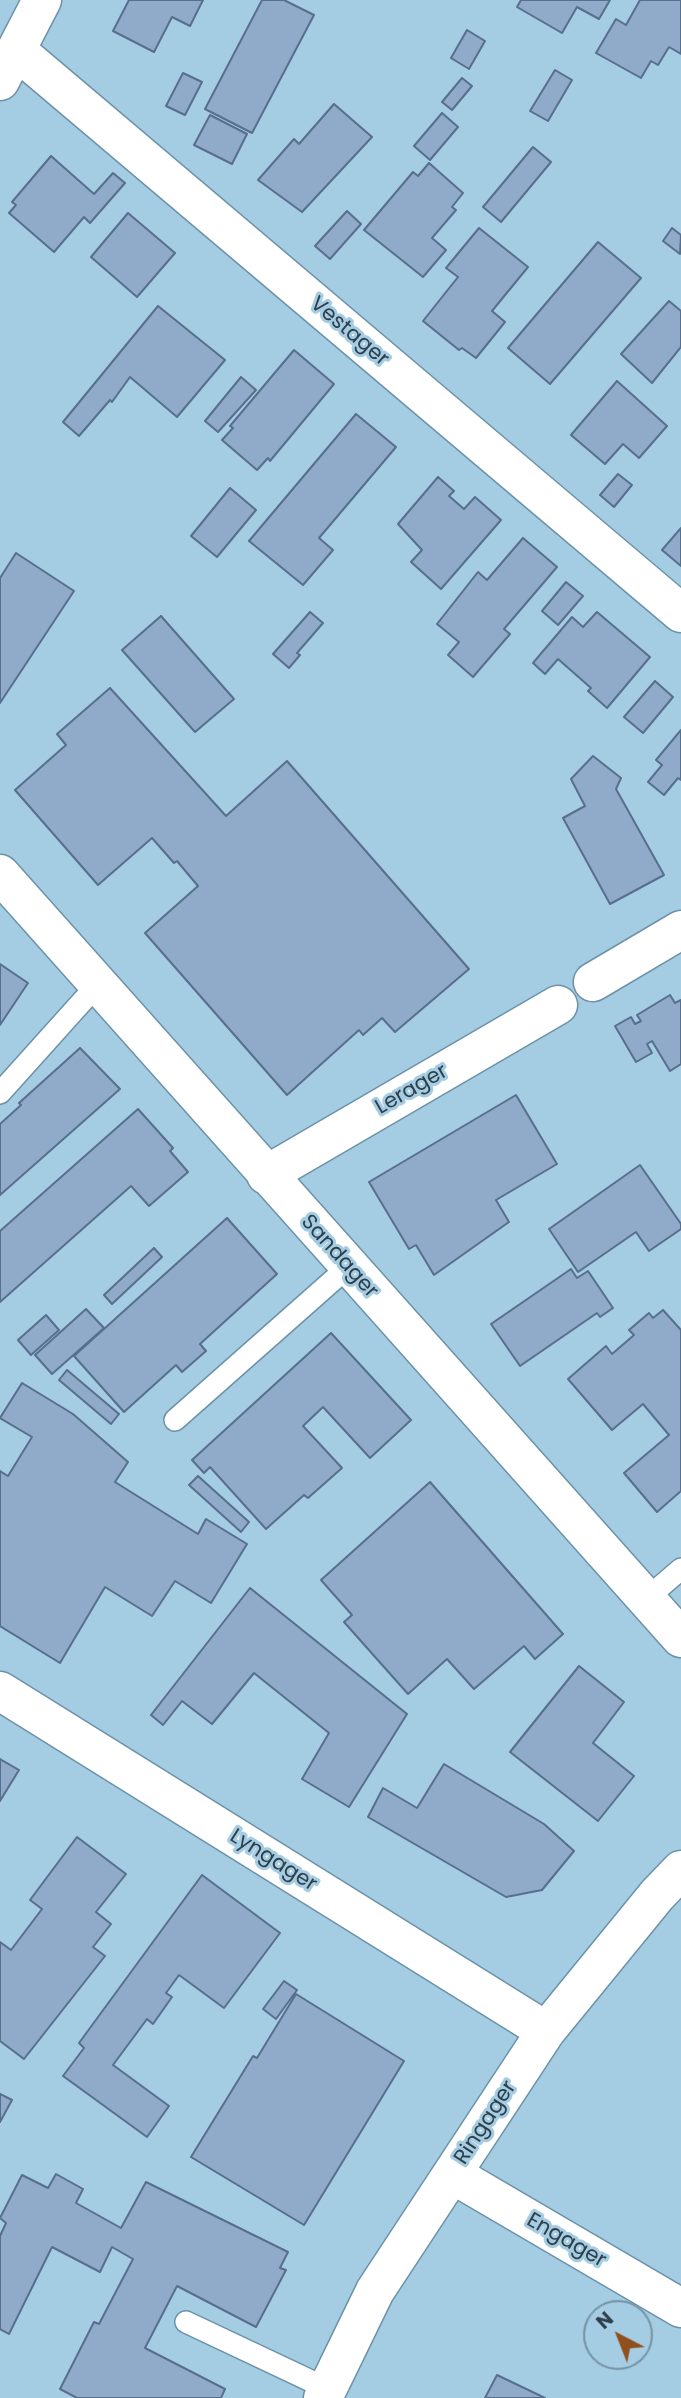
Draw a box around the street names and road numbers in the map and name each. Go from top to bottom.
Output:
street label: Vestager [304,292,394,372]
street label: Lerager [371,1059,453,1121]
street label: Sandager [295,1210,383,1304]
street label: Lyngager [225,1824,321,1898]
street label: Ringager [450,2076,522,2170]
street label: Engager [522,2208,610,2274]

